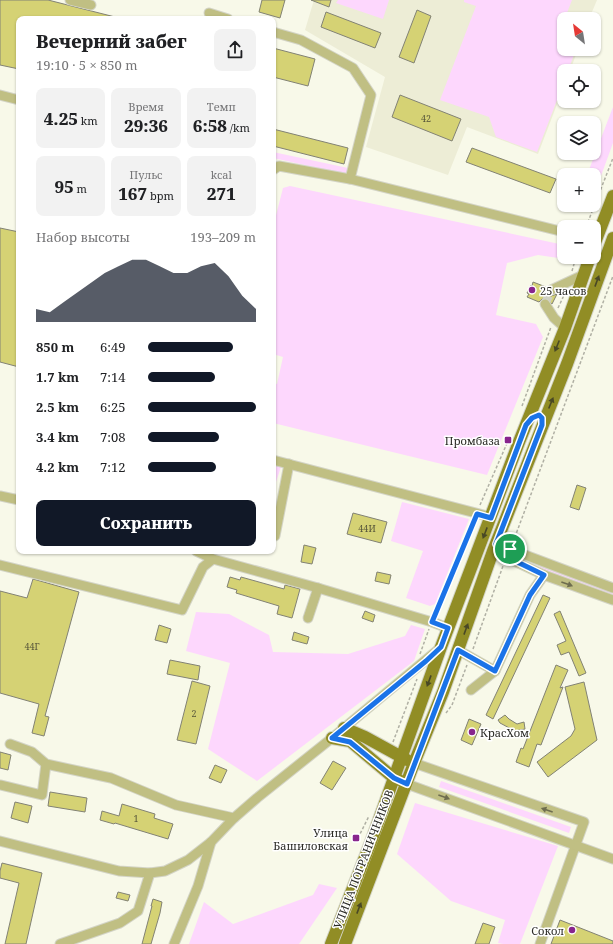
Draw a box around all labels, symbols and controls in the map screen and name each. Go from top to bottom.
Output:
north arrow [557,12,601,56]
map controls [557,12,601,264]
text: Вечерний забег [36,29,186,53]
button: share [214,29,256,71]
text: 19:10 · 5 × 850 m [36,56,138,74]
button: locate [557,64,601,108]
text: Время [128,99,164,114]
text: Темп [207,99,236,114]
text: 4.25 [44,107,78,130]
house number: 42 [421,112,431,125]
text: km [78,113,98,128]
text: 29:36 [124,114,168,137]
text: 6:58 [193,114,227,137]
button: layers [557,116,601,160]
text: /km [227,120,250,135]
text: Пульс [129,167,162,182]
text: kcal [211,167,232,182]
button: + [557,168,601,212]
text: 95 [54,175,74,198]
text: m [74,181,87,196]
text: 167 [118,182,147,205]
text: 271 [207,182,236,205]
text: bpm [147,188,174,203]
button: − [557,220,601,264]
text: Набор высоты [36,228,130,246]
text: 193–209 m [190,228,256,246]
one-way arrow [594,275,600,287]
place label: 25 часов [540,283,586,298]
marker: 25 часов [527,285,537,295]
text: 850 m [36,338,74,356]
text: 6:49 [100,338,126,356]
one-way arrow [554,341,560,353]
text: 1.7 km [36,368,79,386]
text: 7:14 [100,368,126,386]
one-way arrow [549,397,555,409]
text: 2.5 km [36,398,79,416]
text: 6:25 [100,398,126,416]
text: 3.4 km [36,428,79,446]
text: 7:08 [100,428,126,446]
place label: Промбаза [445,433,500,448]
marker: Промбаза [503,435,513,445]
text: 4.2 km [36,458,79,476]
text: 7:12 [100,458,126,476]
button: Сохранить [36,500,256,546]
house number: 44И [358,522,376,535]
one-way arrow [481,527,487,539]
pin [493,532,527,566]
icon: arrive [499,538,521,560]
one-way arrow [562,581,574,587]
one-way arrow [463,623,469,635]
house number: 44Г [24,640,40,653]
one-way arrow [426,675,432,687]
house number: 2 [191,707,197,720]
place label: КрасХом [480,725,529,740]
marker: КрасХом [467,727,477,737]
street label: УЛИЦА ПОГРАНИЧНИКОВ [330,787,396,931]
one-way arrow [438,795,450,801]
one-way arrow [541,806,553,812]
house number: 1 [133,812,139,825]
place label: Улица Башиловская [273,825,348,853]
marker: Улица Башиловская [351,833,361,843]
one-way arrow [356,902,362,913]
place label: Сокол [531,923,564,938]
marker: Сокол [567,925,577,935]

